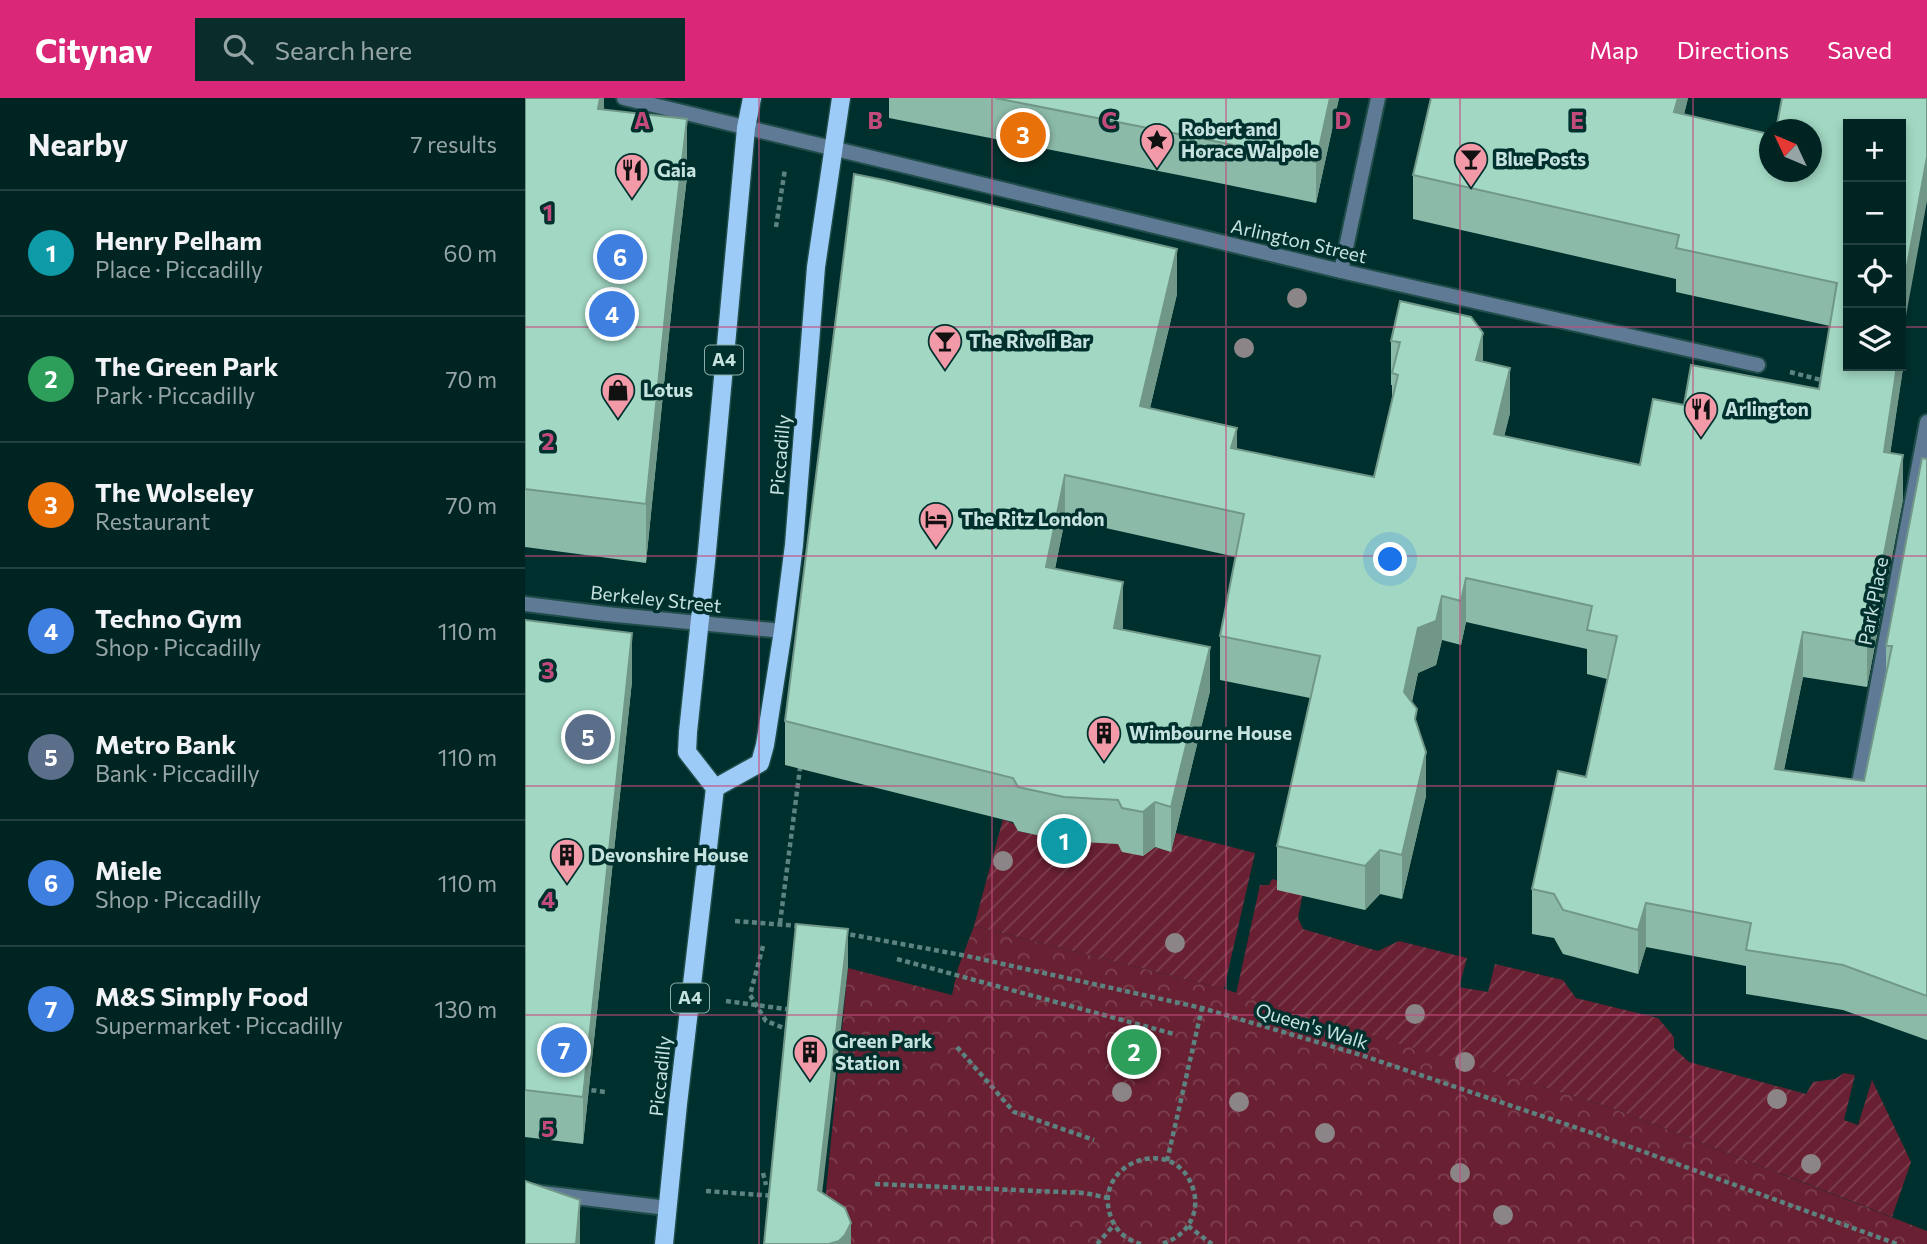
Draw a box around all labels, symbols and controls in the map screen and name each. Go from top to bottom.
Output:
search box [195,18,685,81]
text: Citynav [35,29,153,70]
icon: search [219,30,257,68]
text: Search here [275,34,412,65]
text: Map [1589,35,1639,64]
text: Directions [1677,35,1789,64]
text: Saved [1827,35,1892,64]
text: A [634,106,651,134]
text: B [867,106,883,134]
text: C [1101,106,1117,134]
text: D [1335,106,1352,134]
text: E [1570,106,1584,134]
pin: 3 [1000,109,1046,161]
place label: Robert and Horace Walpole [1181,117,1319,162]
north arrow [1759,119,1822,182]
map controls [1843,119,1906,371]
button: + [1843,119,1906,182]
place icon: Robert and Horace Walpole [1138,121,1176,170]
text: Nearby [28,125,128,162]
text: 7 results [410,130,497,158]
bar icon: Blue Posts [1452,140,1490,189]
place label: Blue Posts [1495,147,1586,170]
restaurant icon: Gaia [613,151,651,200]
place label: Gaia [657,158,696,181]
button: − [1843,182,1906,245]
text: 1 [543,198,553,226]
street label: Arlington Street [1229,214,1370,267]
text: Henry Pelham [95,224,262,255]
pin: 6 [597,231,643,283]
text: 1 [46,239,56,267]
text: 60 m [444,239,497,267]
button: locate [1843,245,1906,308]
text: Place · Piccadilly [95,255,263,283]
pin: 4 [589,288,635,340]
button: layers [1843,308,1906,371]
bar icon: The Rivoli Bar [926,322,964,371]
place label: The Rivoli Bar [969,329,1090,352]
road number: A4 [705,346,743,374]
text: The Green Park [95,350,278,381]
text: 2 [44,365,58,393]
text: 70 m [445,365,497,393]
shop icon: Lotus [599,371,637,420]
place label: Lotus [643,378,693,401]
text: Park · Piccadilly [95,381,255,409]
restaurant icon: Arlington [1682,390,1720,439]
place label: Arlington [1725,397,1809,420]
street label: Piccadilly [765,414,794,496]
text: 2 [541,427,555,455]
text: The Wolseley [95,476,254,507]
text: 3 [44,491,58,519]
text: 70 m [445,491,497,519]
hotel icon: The Ritz London [917,500,955,549]
text: Restaurant [95,507,210,535]
place label: The Ritz London [961,507,1105,530]
your location [1373,542,1407,576]
street label: Park Place [1853,555,1892,647]
street label: Berkeley Street [589,580,723,617]
text: Techno Gym [95,602,242,633]
text: 4 [44,617,58,645]
text: 110 m [438,617,497,645]
text: Shop · Piccadilly [95,633,261,661]
text: 3 [541,656,555,684]
pin: 5 [565,711,611,763]
building icon: Wimbourne House [1085,714,1123,763]
place label: Wimbourne House [1129,721,1292,744]
text: Metro Bank [95,728,236,759]
text: 5 [44,743,58,771]
text: 110 m [438,743,497,771]
text: Bank · Piccadilly [95,759,260,787]
pin: 1 [1041,815,1087,867]
building icon: Devonshire House [548,836,586,885]
place label: Devonshire House [591,843,749,866]
text: Miele [95,854,162,885]
text: 6 [44,869,58,897]
text: 110 m [438,869,497,897]
text: Shop · Piccadilly [95,885,261,913]
text: 4 [541,885,555,913]
text: M&S Simply Food [95,980,308,1011]
road number: A4 [671,984,709,1013]
text: 7 [45,995,57,1023]
text: 130 m [435,995,497,1023]
street label: Queen's Walk [1253,997,1371,1054]
text: Supermarket · Piccadilly [95,1011,343,1039]
pin: 7 [541,1024,587,1076]
pin: 2 [1111,1026,1157,1078]
place label: Green Park Station [835,1029,932,1074]
building icon: Green Park Station [791,1033,829,1082]
street label: Piccadilly [644,1034,675,1117]
text: 5 [541,1114,555,1142]

